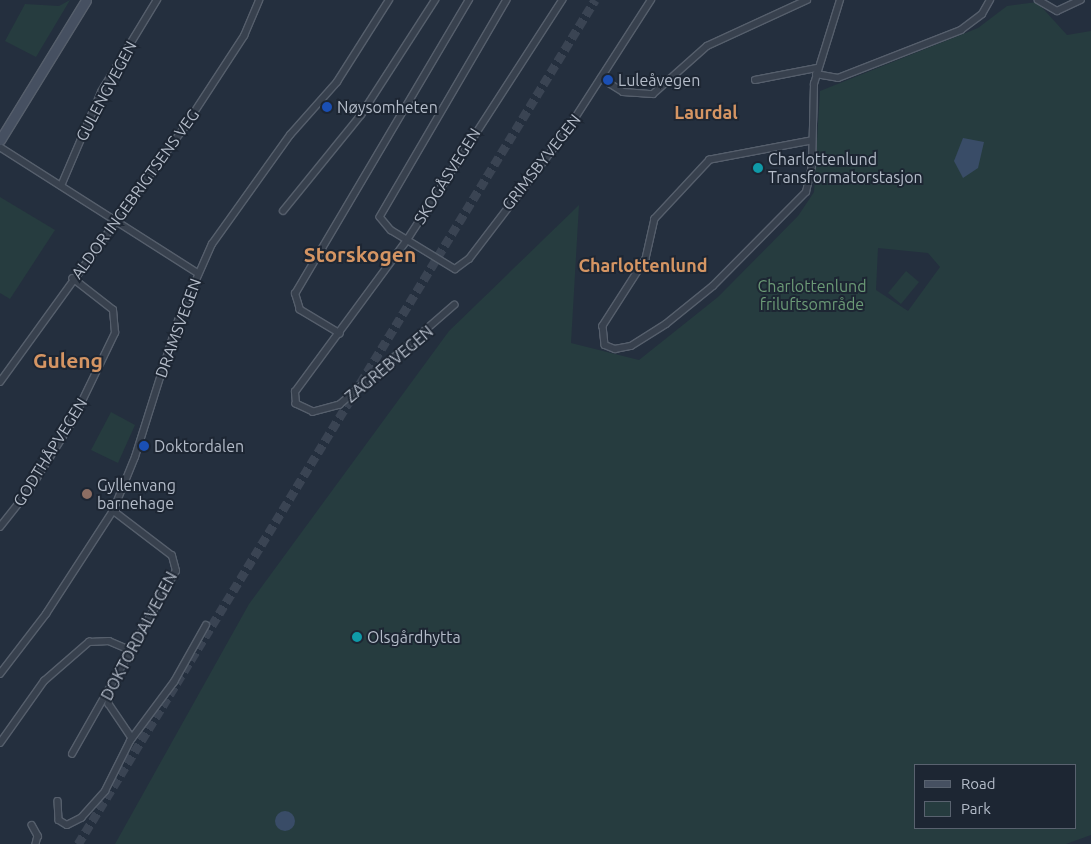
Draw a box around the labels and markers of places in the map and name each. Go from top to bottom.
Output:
place label: Luleåvegen [618,70,700,90]
marker: Luleåvegen [602,74,614,86]
place label: Nøysomheten [337,97,438,117]
marker: Nøysomheten [321,101,333,113]
place label: Charlottenlund Transformatorstasjon [768,149,923,187]
marker: Charlottenlund Transformatorstasjon [752,162,764,174]
place label: Doktordalen [154,436,244,456]
marker: Doktordalen [138,440,150,452]
place label: Gyllenvang barnehage [97,475,176,513]
marker: Gyllenvang barnehage [81,488,93,500]
place label: Olsgårdhytta [367,627,461,647]
marker: Olsgårdhytta [351,631,363,643]

